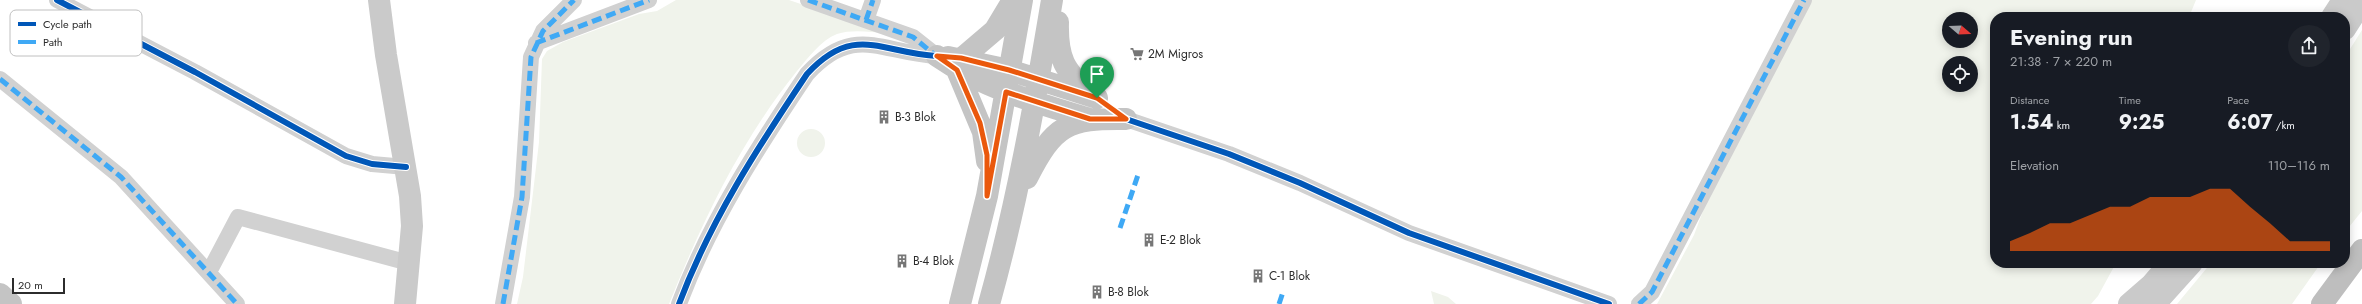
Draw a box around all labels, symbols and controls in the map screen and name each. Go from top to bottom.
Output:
legend [10,10,142,56]
north arrow [1942,12,1978,48]
map controls [1942,12,1978,92]
text: Cycle path [43,16,92,32]
text: Evening run [2010,21,2133,53]
button: share [2288,25,2330,67]
text: Path [43,34,62,50]
place label: 2M Migros [1148,45,1203,63]
supermarket icon: 2M Migros [1129,46,1145,62]
text: 21:38 · 7 × 220 m [2010,52,2112,71]
button: locate [1942,56,1978,92]
pin [1080,57,1114,98]
icon: arrive [1086,63,1108,85]
text: Distance [2010,92,2049,108]
text: Time [2119,92,2141,108]
text: Pace [2227,92,2249,108]
place label: B-3 Blok [895,108,936,126]
text: 1.54 [2010,108,2053,137]
text: 9:25 [2119,108,2165,137]
text: 6:07 [2227,108,2272,137]
building icon: B-3 Blok [876,109,892,125]
text: km [2053,117,2070,133]
text: /km [2272,117,2295,133]
text: Elevation [2010,156,2059,175]
text: 110–116 m [2268,156,2330,175]
place label: E-2 Blok [1160,231,1202,249]
building icon: E-2 Blok [1141,232,1157,248]
place label: B-4 Blok [913,252,955,270]
building icon: B-4 Blok [894,253,910,269]
place label: C-1 Blok [1269,267,1311,285]
building icon: C-1 Blok [1250,268,1266,284]
scale bar [12,276,65,295]
text: 20 m [18,277,43,293]
place label: B-8 Blok [1108,283,1149,301]
building icon: B-8 Blok [1089,284,1105,300]

